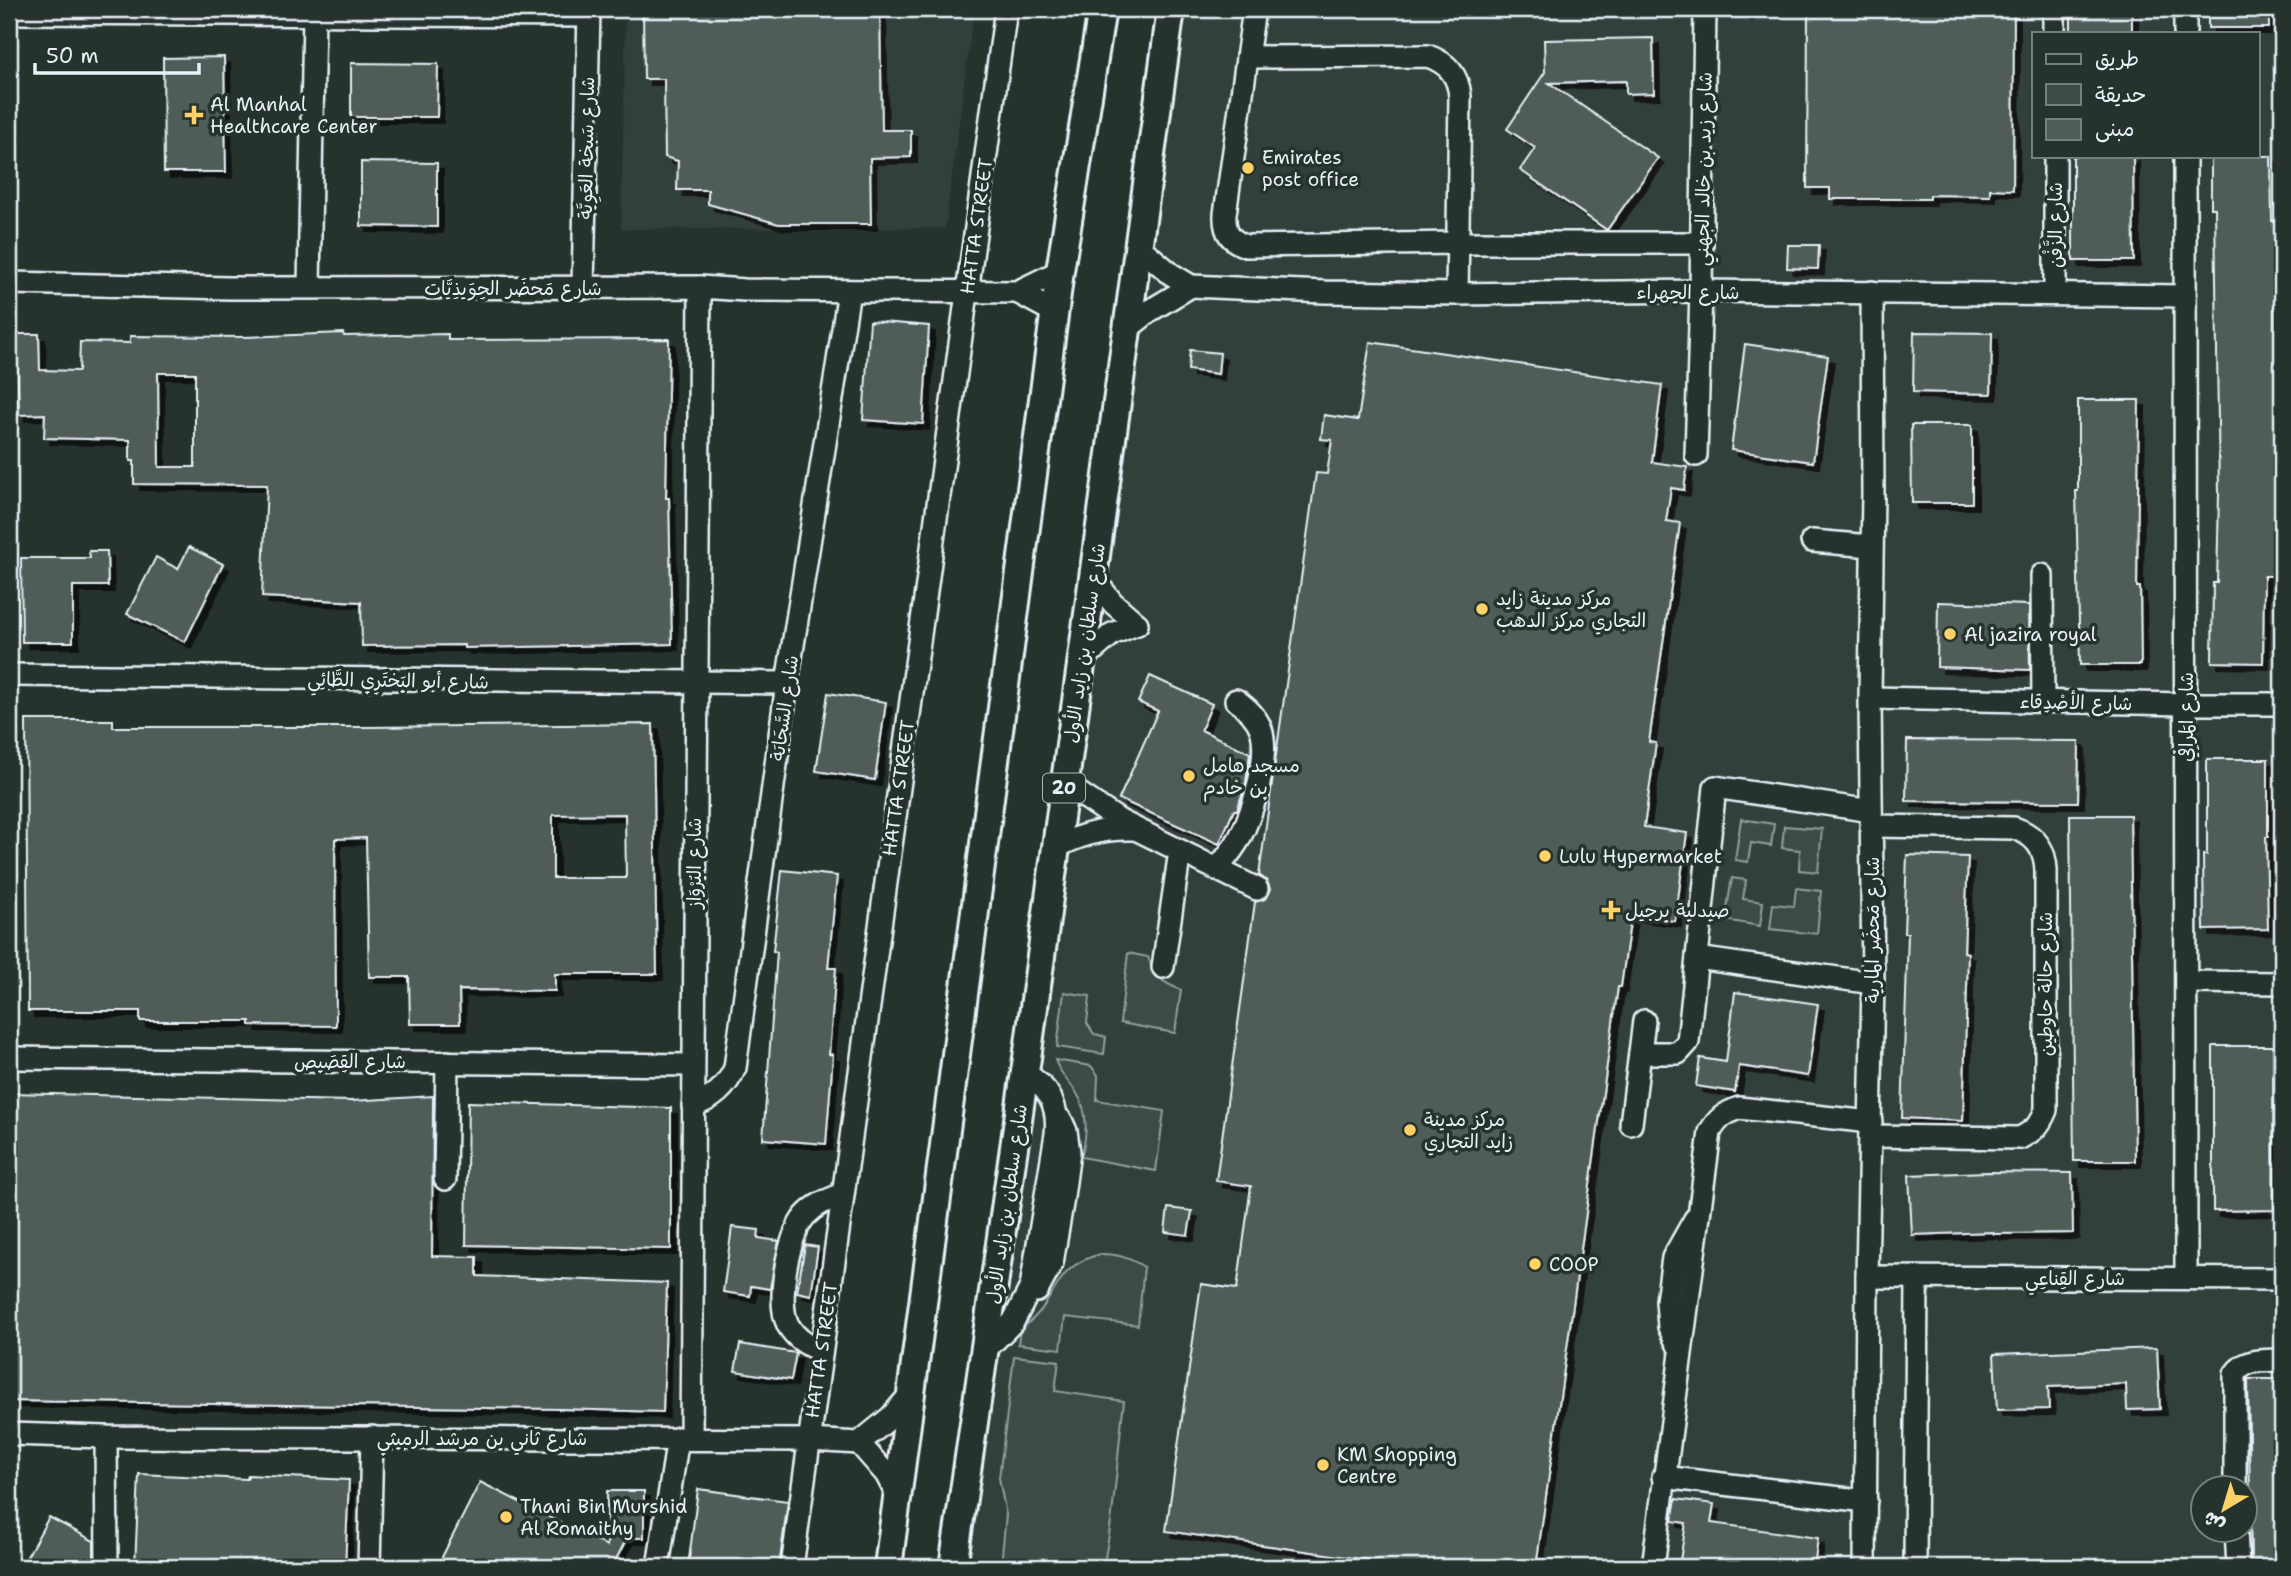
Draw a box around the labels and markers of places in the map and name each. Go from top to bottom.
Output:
place label: Al Manhal Healthcare Center [210,92,377,139]
marker: Al Manhal Healthcare Center [184,105,204,125]
place label: Emirates post office [1262,145,1359,192]
marker: Emirates post office [1240,160,1256,176]
place label: مركز مدينة زايد التجاري مركز الدهب [1496,586,1646,635]
marker: مركز مدينة زايد التجاري مركز الدهب [1474,601,1490,617]
place label: Al jazira royal [1964,622,2097,647]
marker: Al jazira royal [1942,626,1958,642]
place label: مسجد هامل بن خادم [1203,753,1300,802]
marker: مسجد هامل بن خادم [1181,768,1197,784]
place label: Lulu Hypermarket [1559,844,1722,869]
marker: Lulu Hypermarket [1537,848,1553,864]
place label: صيدلية برجيل [1625,898,1730,923]
marker: صيدلية برجيل [1603,902,1619,918]
place label: مركز مدينة زايد التجاري [1424,1107,1513,1156]
marker: مركز مدينة زايد التجاري [1402,1122,1418,1138]
place label: COOP [1549,1252,1599,1277]
marker: COOP [1527,1256,1543,1272]
place label: KM Shopping Centre [1337,1442,1457,1489]
marker: KM Shopping Centre [1315,1457,1331,1473]
place label: Thani Bin Murshid Al Romaithy [520,1494,687,1541]
marker: Thani Bin Murshid Al Romaithy [498,1509,514,1525]

